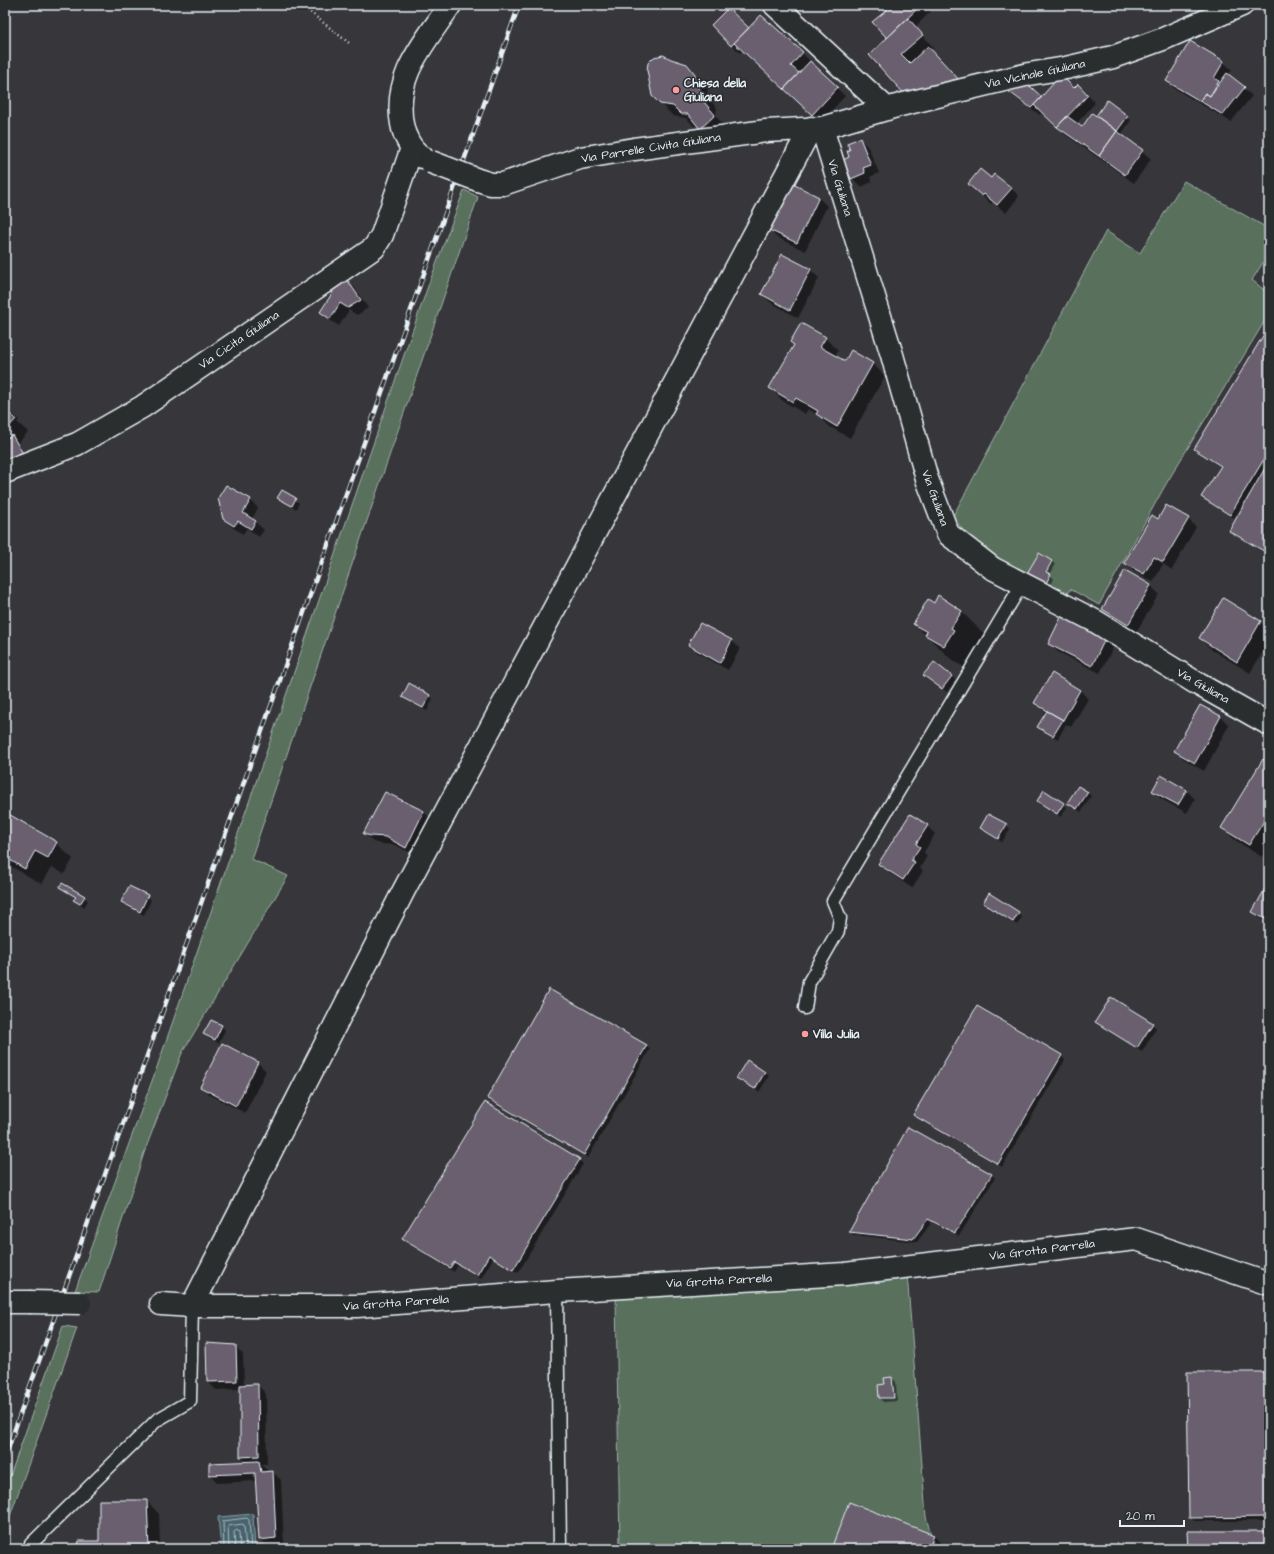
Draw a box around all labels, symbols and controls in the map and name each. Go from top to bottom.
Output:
street label: Via Vicinale Giuliana [983,55,1087,93]
place label: Chiesa della Giuliana [684,75,747,106]
marker: Chiesa della Giuliana [671,85,681,95]
street label: Via Parrelle Civita Giuliana [580,129,722,167]
street label: Via Giuliana [823,158,857,218]
street label: Via Cicita Giuliana [195,307,283,373]
street label: Via Giuliana [917,468,953,528]
street label: Via Giuliana [1173,664,1233,708]
place label: Villa Julia [812,1026,860,1043]
marker: Villa Julia [800,1029,810,1039]
street label: Via Grotta Parrella [988,1235,1096,1265]
street label: Via Grotta Parrella [666,1270,772,1292]
street label: Via Grotta Parrella [343,1291,449,1315]
scale bar [1120,1502,1184,1528]
text: 20 m [1126,1508,1155,1525]

